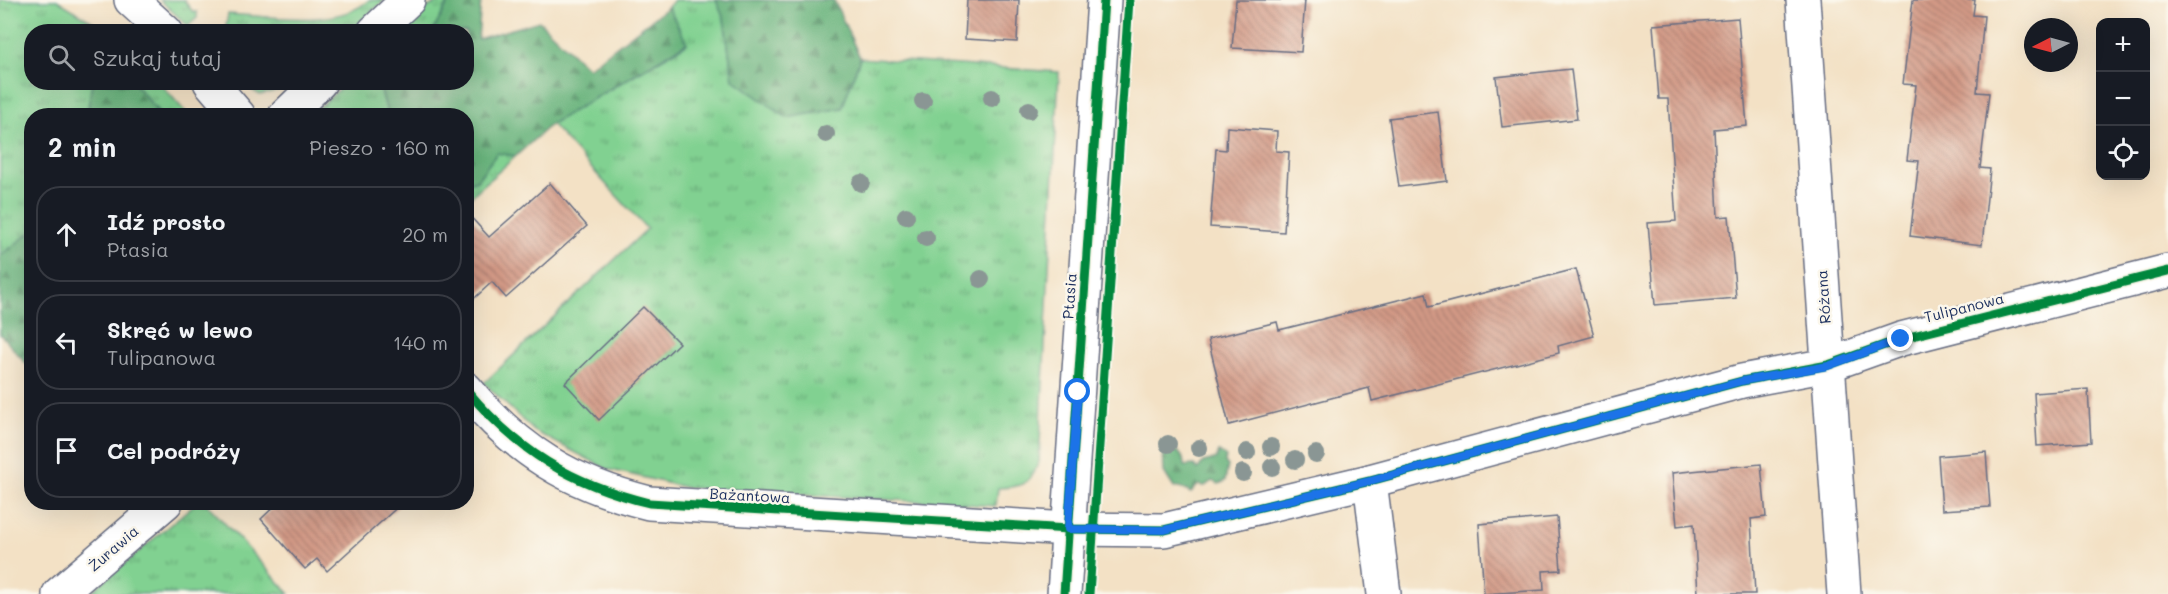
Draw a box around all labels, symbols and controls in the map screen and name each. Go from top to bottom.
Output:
north arrow [2024,18,2078,72]
map controls [2096,18,2150,180]
button: + [2096,18,2150,72]
search box [24,24,474,90]
icon: search [45,41,78,74]
text: Szukaj tutaj [93,43,222,72]
button: − [2096,72,2150,126]
button: locate [2096,126,2150,180]
text: 2 min [48,130,116,164]
text: Pieszo · 160 m [309,134,450,160]
text: Idź prosto [107,207,225,236]
icon: ahead [50,218,83,251]
text: 20 m [402,221,448,247]
text: Ptasia [107,236,169,262]
street label: Różana [1811,269,1835,325]
street label: Ptasia [1057,272,1081,320]
street label: Tulipanowa [1922,287,2006,327]
text: Skręć w lewo [107,315,253,344]
route end [1887,325,1913,351]
icon: left [50,326,83,359]
text: 140 m [393,329,448,355]
text: Tulipanowa [107,344,216,370]
route start [1064,378,1090,404]
icon: arrive [50,434,83,467]
text: Cel podróży [107,436,241,465]
street label: Bażantowa [709,483,791,507]
street label: Żurawia [84,521,142,575]

